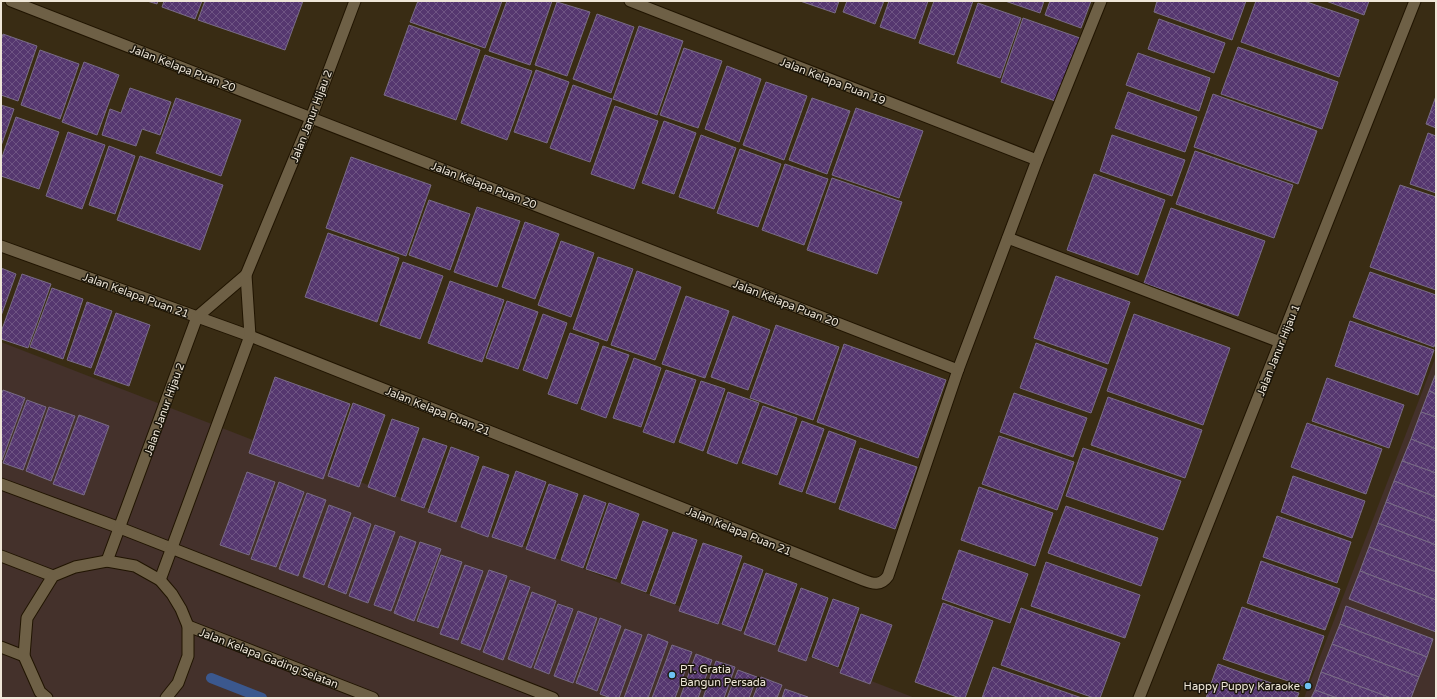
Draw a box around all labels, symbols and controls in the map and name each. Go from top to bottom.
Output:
street label: Jalan Kelapa Puan 20 [128,42,237,95]
street label: Jalan Kelapa Puan 19 [778,55,887,108]
street label: Jalan Janur Hijau 2 [288,68,335,164]
street label: Jalan Kelapa Puan 20 [429,159,538,212]
street label: Jalan Kelapa Puan 21 [81,270,191,321]
street label: Jalan Kelapa Puan 20 [731,277,840,330]
street label: Jalan Janur Hijau 1 [1254,302,1303,398]
street label: Jalan Janur Hijau 2 [142,361,187,457]
street label: Jalan Kelapa Puan 21 [384,384,492,438]
street label: Jalan Kelapa Puan 21 [685,504,793,558]
street label: Jalan Kelapa Gading Selatan [197,626,340,691]
place label: PT. Gratia Bangun Persada [680,663,766,689]
marker: PT. Gratia Bangun Persada [667,670,677,680]
place label: Happy Puppy Karaoke [1184,680,1300,693]
marker: Happy Puppy Karaoke [1303,681,1313,691]

